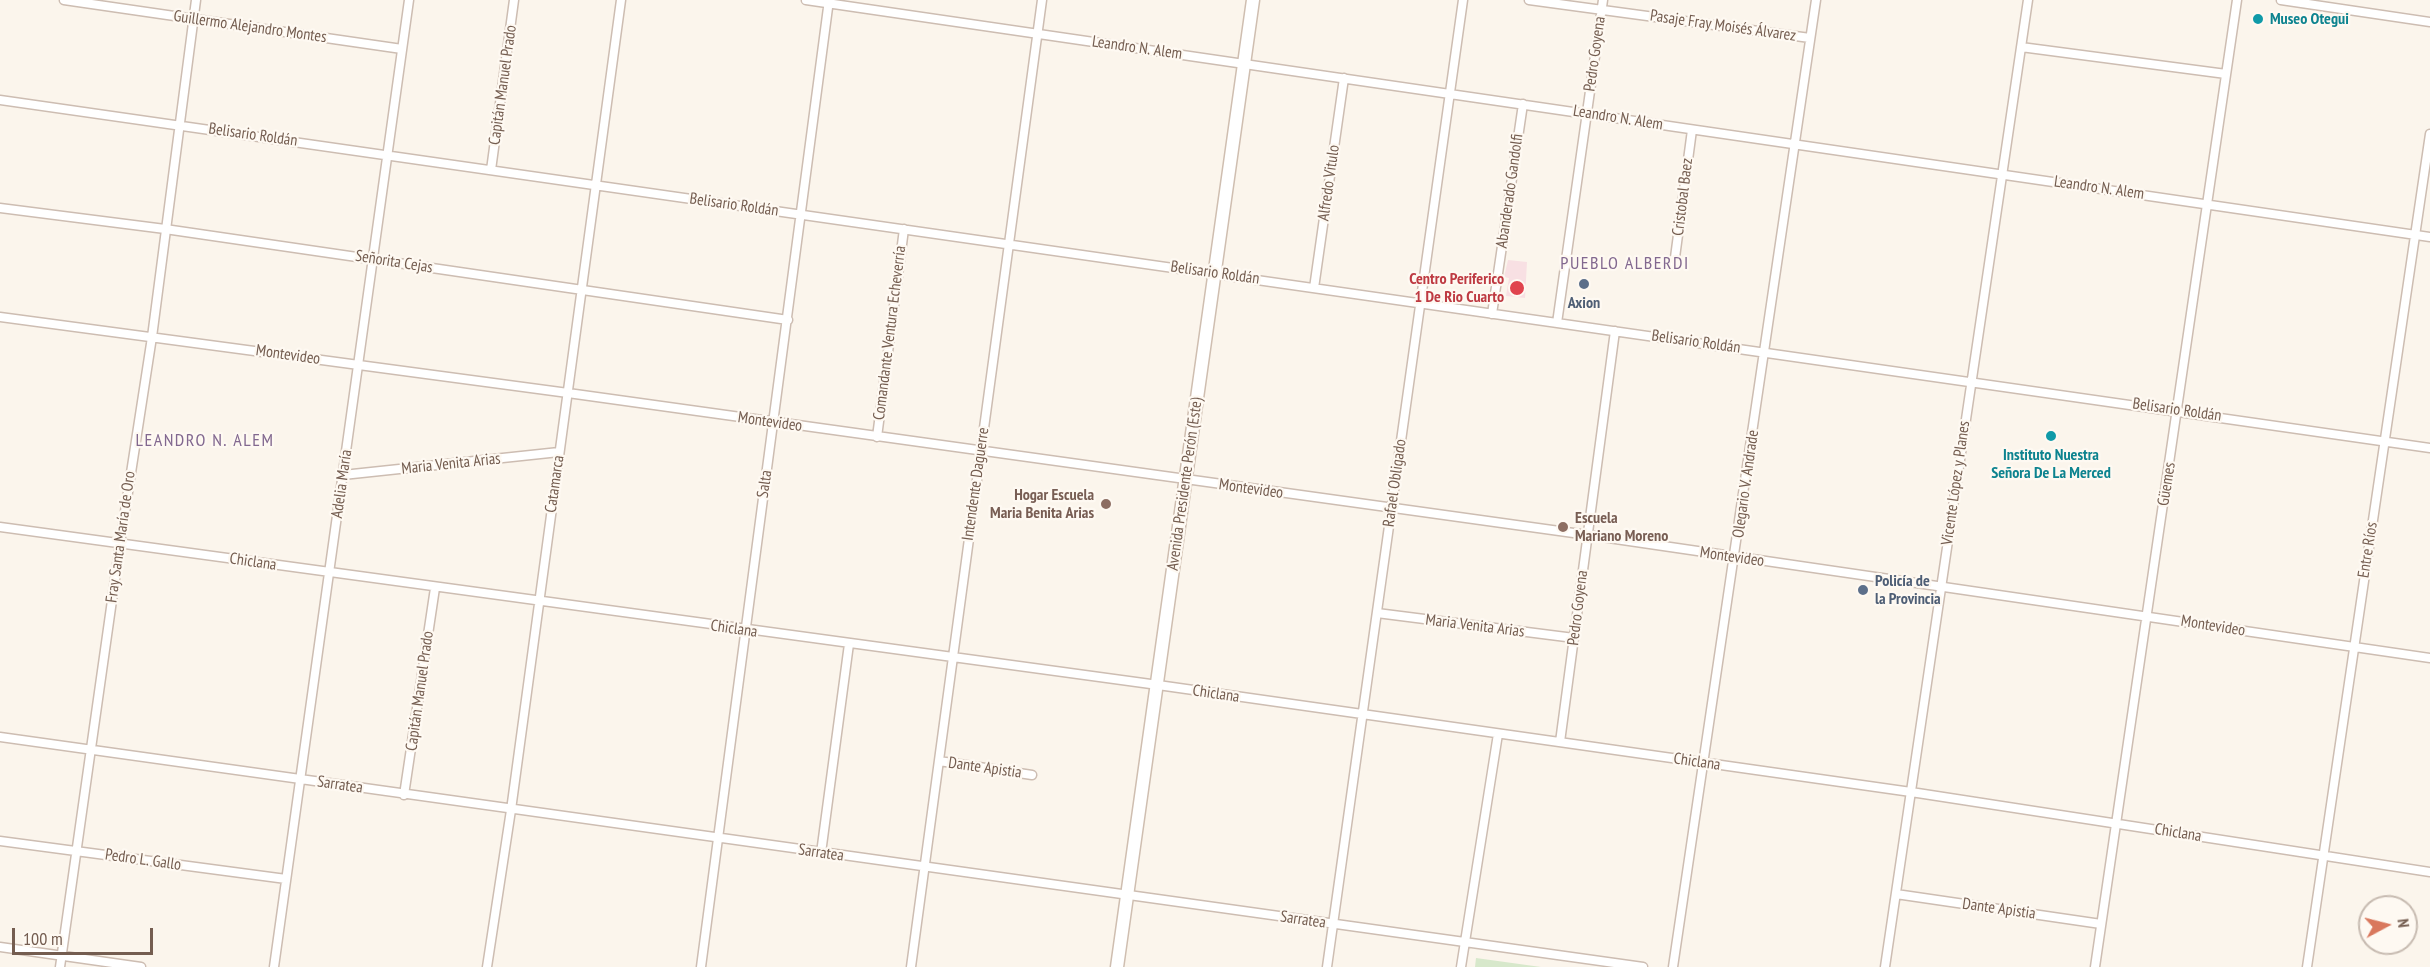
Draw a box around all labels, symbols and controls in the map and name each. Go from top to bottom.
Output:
street label: Pasaje Fray Moisés Álvarez [1649,6,1797,46]
street label: Guillermo Alejandro Montes [172,7,328,47]
place label: Museo Otegui [2270,9,2349,29]
marker: Museo Otegui [2251,12,2265,26]
street label: Pedro Goyena [1580,15,1610,93]
street label: Capitán Manuel Prado [485,24,521,146]
street label: Leandro N. Alem [1091,32,1183,64]
street label: Leandro N. Alem [1572,101,1664,135]
street label: Belisario Roldán [207,119,299,151]
street label: Abanderado Gandolfi [1492,133,1528,249]
street label: Alfredo Vitulo [1314,144,1344,222]
street label: Cristobal Baez [1669,157,1697,237]
street label: Leandro N. Alem [2053,172,2145,204]
street label: Belisario Roldán [688,189,780,221]
street label: Comandante Ventura Echeverría [870,245,910,421]
street label: Señorita Cejas [354,246,434,278]
district label: PUEBLO ALBERDI [1560,253,1690,275]
street label: Belisario Roldán [1169,257,1261,289]
place label: Centro Periferico 1 De Rio Cuarto [1409,269,1504,307]
marker: Axion [1577,277,1591,291]
marker: Centro Periferico 1 De Rio Cuarto [1508,279,1526,297]
place label: Axion [1568,293,1600,313]
street label: Belisario Roldán [1650,326,1742,358]
street label: Montevideo [255,341,321,369]
street label: Belisario Roldán [2131,394,2223,426]
street label: Avenida Presidente Perón (Este) [1163,396,1207,572]
street label: Montevideo [737,408,803,436]
street label: Vicente López y Planes [1938,420,1974,546]
street label: Intendente Daguerre [959,426,993,542]
street label: Olegario V. Andrade [1729,429,1763,539]
marker: Instituto Nuestra Señora De La Merced [2044,429,2058,443]
district label: LEANDRO N. ALEM [135,430,275,452]
street label: Rafael Obligado [1379,438,1411,528]
place label: Instituto Nuestra Señora De La Merced [1991,445,2111,483]
street label: Adelia María [328,449,356,519]
street label: Maria Venita Arias [401,449,501,479]
street label: Catamarca [541,454,569,514]
street label: Güemes [2154,461,2180,507]
street label: Salta [754,469,776,499]
street label: Fray Santa María de Oro [102,470,140,604]
street label: Montevideo [1218,475,1284,503]
place label: Hogar Escuela Maria Benita Arias [990,485,1094,523]
marker: Hogar Escuela Maria Benita Arias [1099,497,1113,511]
place label: Escuela Mariano Moreno [1575,508,1668,546]
marker: Escuela Mariano Moreno [1556,520,1570,534]
street label: Entre Ríos [2354,521,2382,579]
street label: Montevideo [1699,543,1765,571]
street label: Chiclana [228,549,278,575]
street label: Pedro Goyena [1564,569,1592,647]
place label: Policía de la Provincia [1875,571,1941,609]
marker: Policía de la Provincia [1856,583,1870,597]
street label: Maria Venita Arias [1425,610,1525,642]
street label: Montevideo [2180,611,2246,641]
street label: Chiclana [709,616,759,642]
street label: Capitán Manuel Prado [402,630,438,752]
street label: Chiclana [1191,681,1241,707]
street label: Chiclana [1672,749,1722,775]
street label: Dante Apistia [947,753,1023,783]
street label: Sarratea [316,772,364,798]
street label: Chiclana [2153,820,2203,846]
street label: Sarratea [797,840,845,866]
street label: Pedro L. Gallo [104,845,182,875]
street label: Dante Apistia [1961,894,2037,924]
north arrow [2358,895,2418,955]
street label: Sarratea [1279,907,1327,933]
scale bar [15,916,156,954]
text: N [2393,918,2414,929]
text: 100 m [23,927,63,950]

